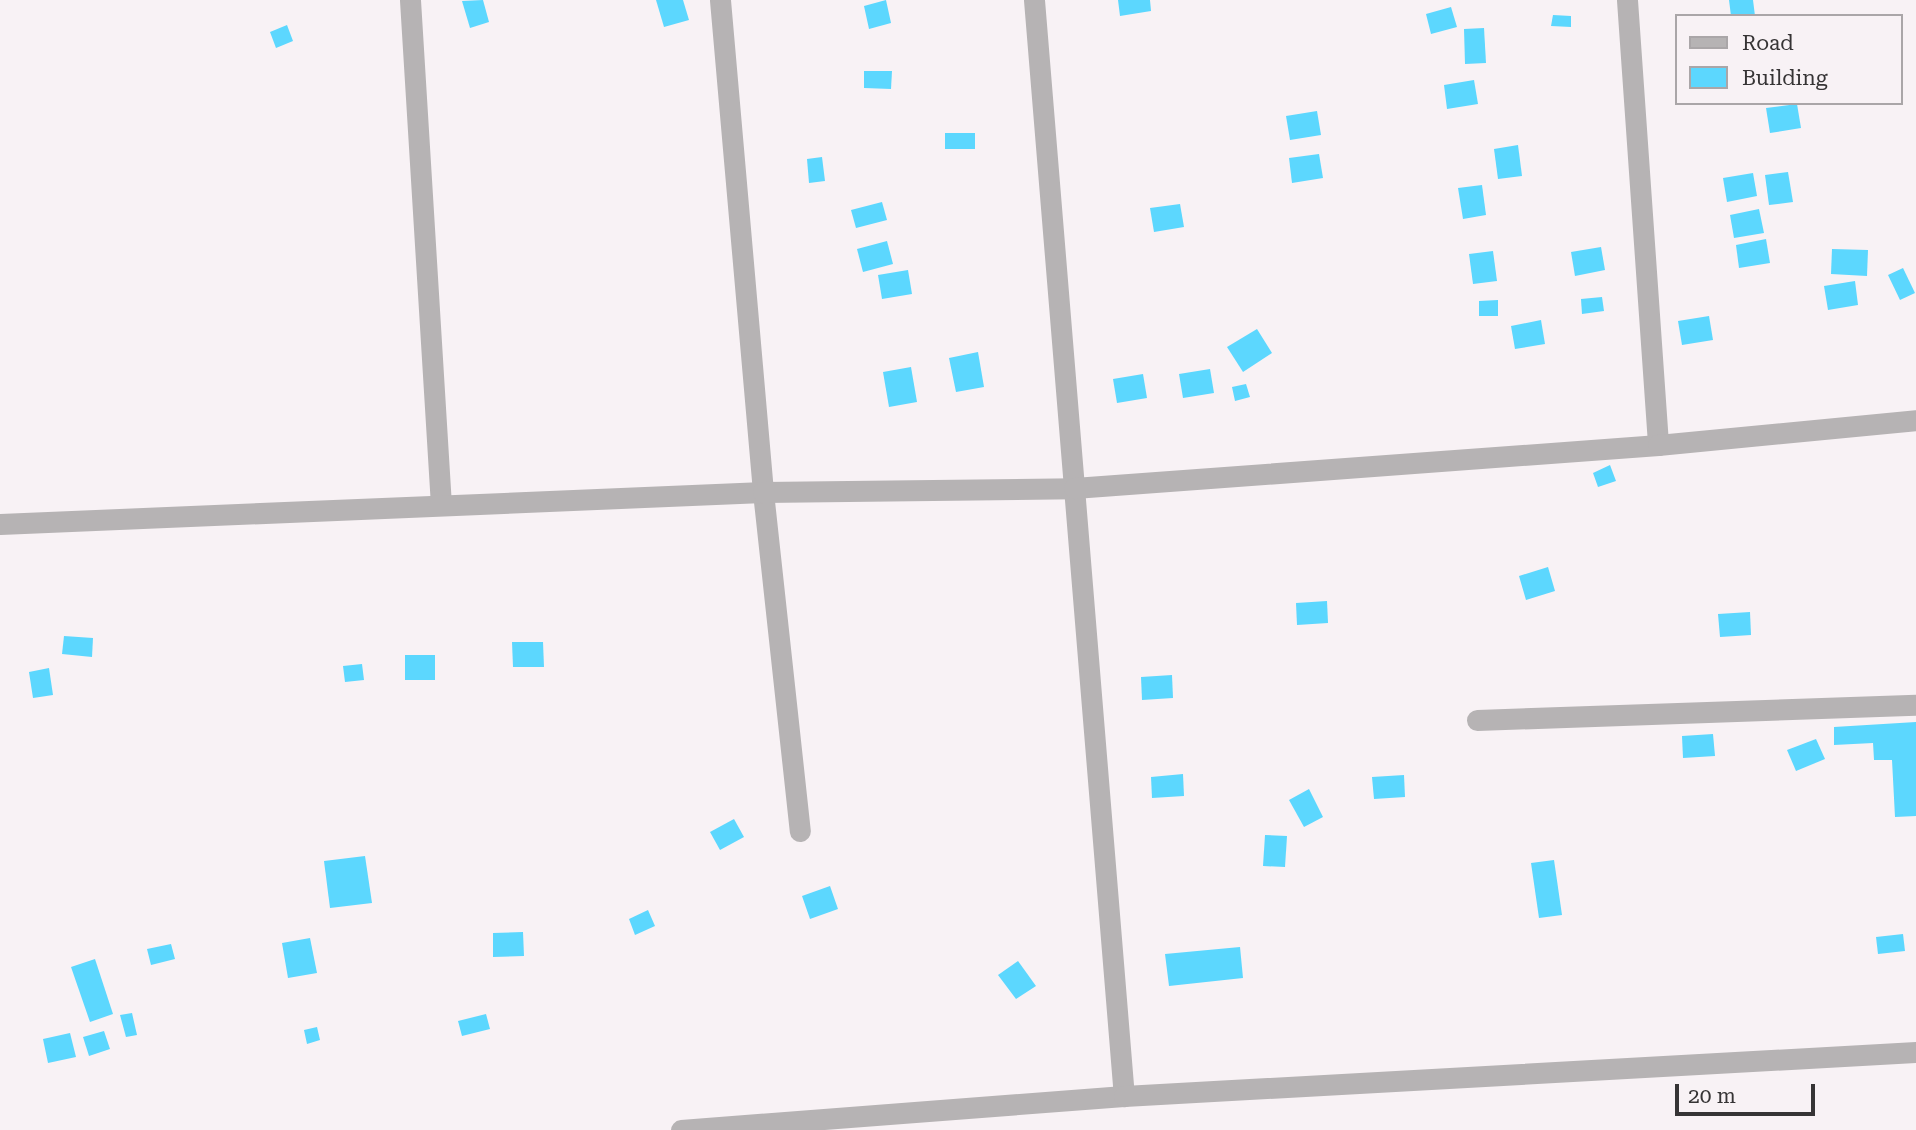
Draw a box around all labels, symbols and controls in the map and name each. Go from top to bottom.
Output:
legend [1674,14,1902,105]
text: Road [1742,31,1794,55]
text: Building [1742,66,1828,90]
scale bar [1678,1070,1818,1114]
text: 20 m [1688,1084,1736,1108]

